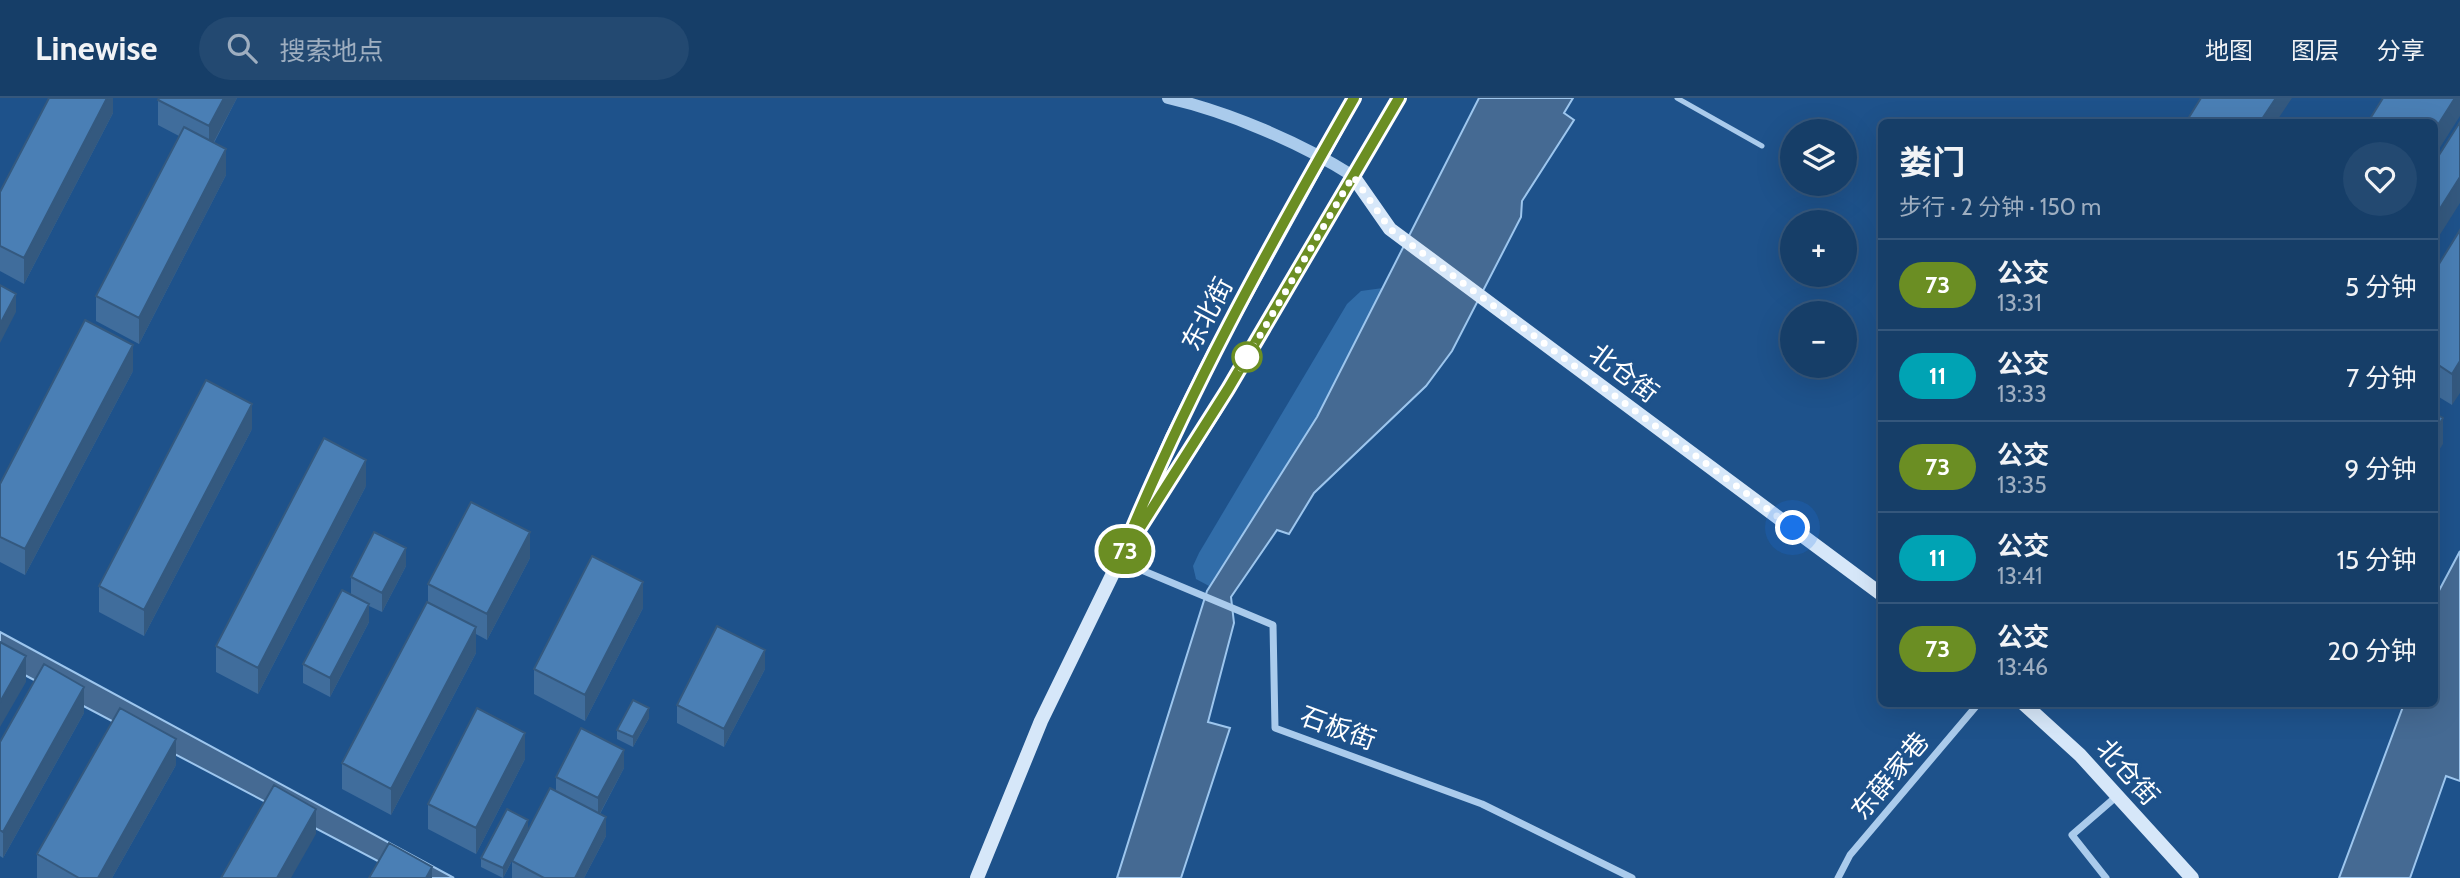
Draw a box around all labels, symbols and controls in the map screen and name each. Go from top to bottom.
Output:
search box [199,17,689,80]
text: Linewise [35,28,157,68]
icon: search [223,29,261,67]
text: 搜索地点 [279,35,383,67]
text: 地图 [2205,36,2253,65]
text: 图层 [2291,36,2339,65]
text: 分享 [2377,36,2425,65]
map controls [1780,119,1857,378]
button: layers [1780,119,1857,196]
text: 娄门 [1899,142,1965,182]
button: heart [2343,142,2417,216]
text: 步行 · 2 分钟 · 150 m [1899,193,2101,221]
button: + [1780,210,1857,287]
text: 公交 [1997,257,2049,289]
text: 73 [1925,270,1950,299]
text: 5 分钟 [2345,271,2417,303]
street label: 东北街 [1175,272,1239,356]
text: 13:31 [1997,289,2042,317]
button: − [1780,301,1857,378]
street label: 北仓街 [1583,337,1665,409]
unlabelled marker [1232,342,1262,372]
text: 公交 [1997,348,2049,380]
text: 11 [1929,361,1946,390]
text: 7 分钟 [2346,362,2417,394]
text: 13:33 [1997,380,2047,408]
text: 公交 [1997,439,2049,471]
text: 73 [1925,452,1950,481]
text: 9 分钟 [2344,453,2417,485]
text: 13:35 [1997,471,2047,499]
your location [1775,510,1810,545]
line badge: 73 [1094,528,1156,574]
text: 公交 [1997,530,2049,562]
text: 73 [1112,536,1138,565]
text: 11 [1929,543,1946,572]
text: 15 分钟 [2337,544,2417,576]
text: 13:41 [1997,562,2043,590]
text: 公交 [1997,621,2049,653]
text: 73 [1925,634,1950,663]
text: 20 分钟 [2327,635,2417,667]
text: 13:46 [1997,653,2048,681]
street label: 石板街 [1296,700,1380,756]
street label: 东薛家巷 [1844,726,1936,826]
street label: 北仓街 [2090,732,2166,812]

